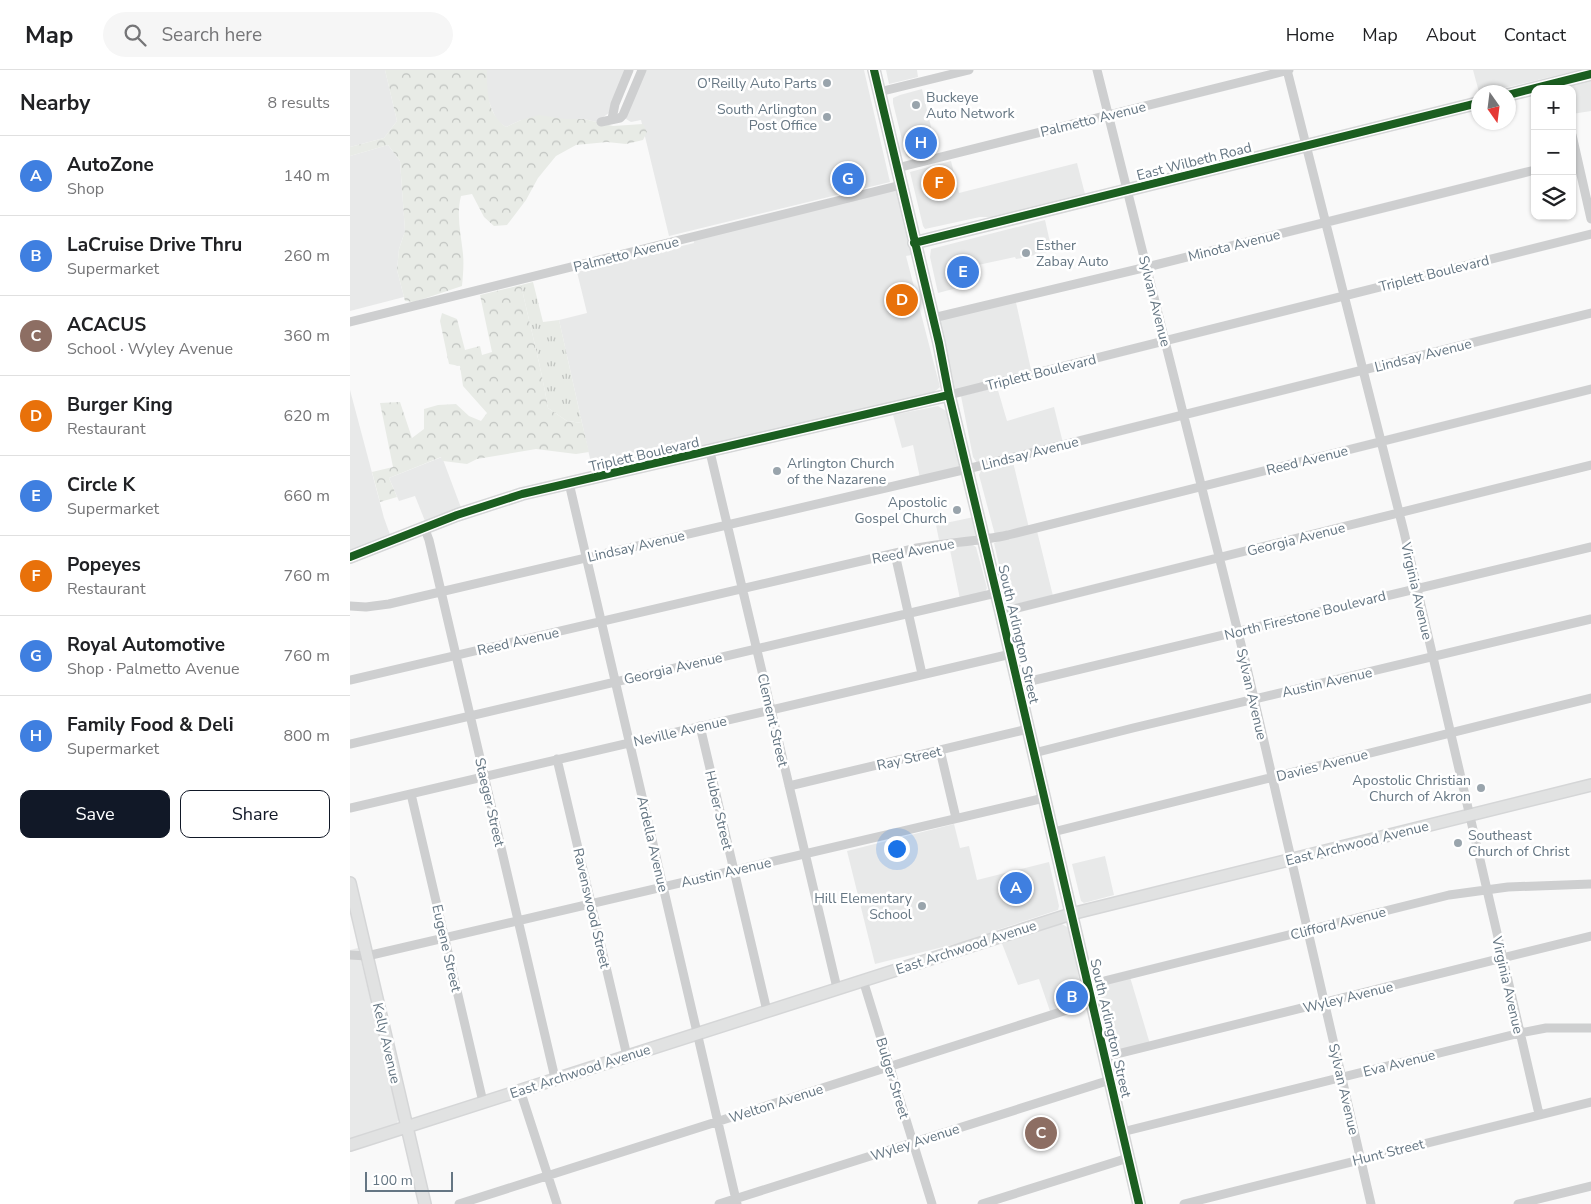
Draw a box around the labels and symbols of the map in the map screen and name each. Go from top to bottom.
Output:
place label: O'Reilly Auto Parts [697,74,817,93]
marker: O'Reilly Auto Parts [821,77,833,89]
north arrow [1471,85,1516,130]
place label: Buckeye Auto Network [926,88,1016,123]
street label: Palmetto Avenue [1038,97,1148,142]
marker: Buckeye Auto Network [910,99,922,111]
place label: South Arlington Post Office [717,100,817,135]
marker: South Arlington Post Office [821,111,833,123]
pin: H [905,124,937,162]
street label: East Wilbeth Road [1135,138,1254,185]
pin: G [832,160,864,198]
pin: F [923,164,955,202]
street label: Minota Avenue [1186,225,1282,266]
street label: Palmetto Avenue [571,232,681,277]
place label: Esther Zabay Auto [1036,236,1109,271]
marker: Esther Zabay Auto [1020,247,1032,259]
street label: Triplett Boulevard [1377,251,1491,296]
pin: E [947,253,979,291]
street label: Sylvan Avenue [1134,254,1175,349]
pin: D [886,281,918,319]
street label: Lindsay Avenue [1373,334,1474,377]
street label: Triplett Boulevard [984,350,1098,395]
street label: Lindsay Avenue [980,432,1081,475]
street label: Triplett Boulevard [587,433,701,476]
street label: Reed Avenue [1264,441,1350,480]
place label: Arlington Church of the Nazarene [787,454,895,489]
marker: Arlington Church of the Nazarene [771,465,783,477]
place label: Apostolic Gospel Church [854,493,948,528]
marker: Apostolic Gospel Church [951,504,963,516]
street label: Georgia Avenue [1245,518,1347,561]
street label: Lindsay Avenue [586,526,687,567]
street label: Reed Avenue [870,534,956,569]
street label: Virginia Avenue [1396,540,1437,642]
street label: South Arlington Street [993,563,1044,705]
street label: North Firestone Boulevard [1222,586,1388,645]
street label: Reed Avenue [475,623,561,660]
street label: Sylvan Avenue [1232,646,1271,742]
street label: Georgia Avenue [622,648,724,689]
street label: Austin Avenue [1280,663,1374,702]
street label: Clement Street [753,672,792,769]
street label: Neville Avenue [632,712,729,751]
street label: Ray Street [875,742,943,775]
street label: Davies Avenue [1274,745,1370,786]
street label: Staeger Street [470,756,509,849]
street label: Huber Street [700,769,737,852]
place label: Apostolic Christian Church of Akron [1352,771,1471,806]
marker: Apostolic Christian Church of Akron [1475,782,1487,794]
street label: Ardella Avenue [632,794,673,894]
street label: East Archwood Avenue [1284,817,1431,870]
place label: Southeast Church of Christ [1468,826,1569,861]
your location [884,836,910,862]
marker: Southeast Church of Christ [1452,837,1464,849]
street label: Ravenswood Street [568,846,615,970]
street label: Austin Avenue [679,853,773,892]
pin: A [1000,869,1032,907]
place label: Hill Elementary School [814,889,913,924]
marker: Hill Elementary School [916,900,928,912]
street label: Clifford Avenue [1288,902,1388,945]
street label: Eugene Street [427,903,466,994]
street label: East Archwood Avenue [893,916,1039,979]
street label: Virginia Avenue [1487,934,1528,1036]
street label: South Arlington Street [1085,957,1136,1099]
street label: Wyley Avenue [1301,977,1395,1018]
pin: B [1056,978,1088,1016]
street label: Kelly Avenue [368,1001,405,1085]
street label: Bulger Street [871,1035,914,1121]
street label: East Archwood Avenue [507,1040,653,1103]
street label: Sylvan Avenue [1324,1041,1363,1137]
street label: Eva Avenue [1361,1045,1437,1082]
street label: Welton Avenue [727,1079,826,1128]
pin: C [1025,1114,1057,1152]
street label: Wyley Avenue [868,1119,962,1166]
street label: Hunt Street [1350,1134,1426,1171]
scale bar [365,1169,452,1192]

